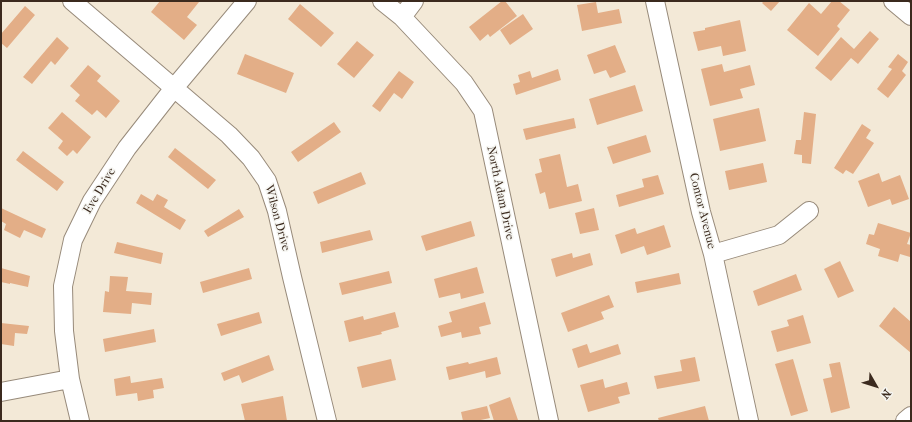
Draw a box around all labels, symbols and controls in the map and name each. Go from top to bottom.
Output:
street label: North Adam Drive [483,145,517,241]
street label: Eve Drive [81,166,119,216]
street label: Contor Avenue [686,172,718,250]
street label: Wilson Drive [261,183,293,253]
north arrow [856,366,896,406]
text: N [878,387,893,401]

